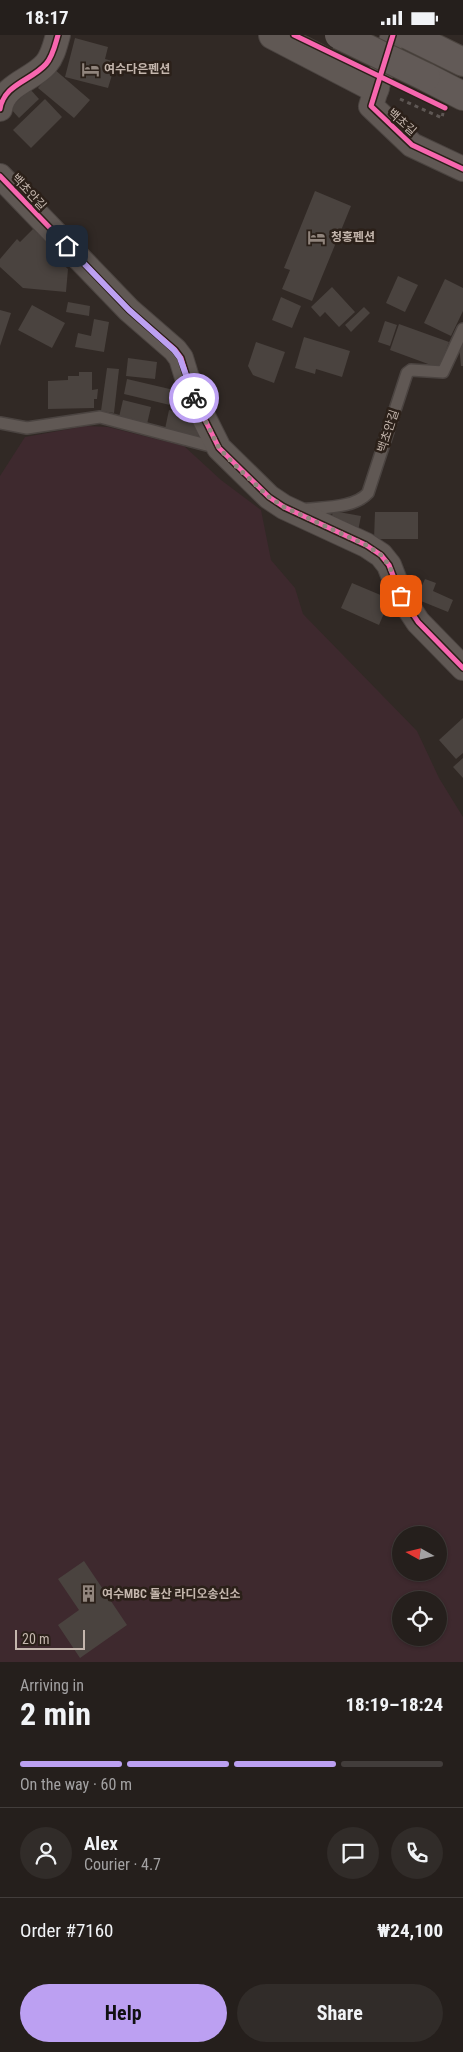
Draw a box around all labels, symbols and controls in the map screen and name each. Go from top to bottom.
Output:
text: 18:17 [25,6,69,29]
hotel icon: 여수다은펜션 [80,59,100,79]
place label: 여수다은펜션 [104,62,170,76]
street label: 백초길 [385,106,419,138]
street label: 백초안길 [9,171,49,213]
pin [46,225,88,267]
hotel icon: 청홍펜션 [307,227,327,247]
place label: 청홍펜션 [331,230,375,244]
icon: home [53,232,81,260]
courier [169,373,219,423]
icon: bike [180,384,208,412]
street label: 백초안길 [375,408,401,454]
pin [380,575,422,617]
icon: bag [387,582,415,610]
north arrow [392,1526,448,1581]
map controls [392,1526,447,1646]
building icon: 여수MBC 돌산 라디오송신소 [78,1584,98,1604]
place label: 여수MBC 돌산 라디오송신소 [102,1587,241,1601]
button: locate [392,1591,447,1646]
scale bar [15,1627,85,1650]
text: 20 m [22,1631,50,1647]
text: Arriving in [20,1676,84,1695]
text: 18:19–18:24 [345,1693,443,1716]
text: 2 min [20,1695,91,1733]
text: On the way · 60 m [20,1775,132,1794]
button: person [20,1827,72,1879]
button: chat [327,1827,379,1879]
button: phone [391,1827,443,1879]
text: Alex [84,1832,118,1855]
text: Courier · 4.7 [84,1855,161,1874]
text: Order #7160 [20,1919,113,1942]
text: ₩24,100 [377,1919,443,1942]
button: Help [20,1984,227,2042]
button: Share [237,1984,443,2042]

